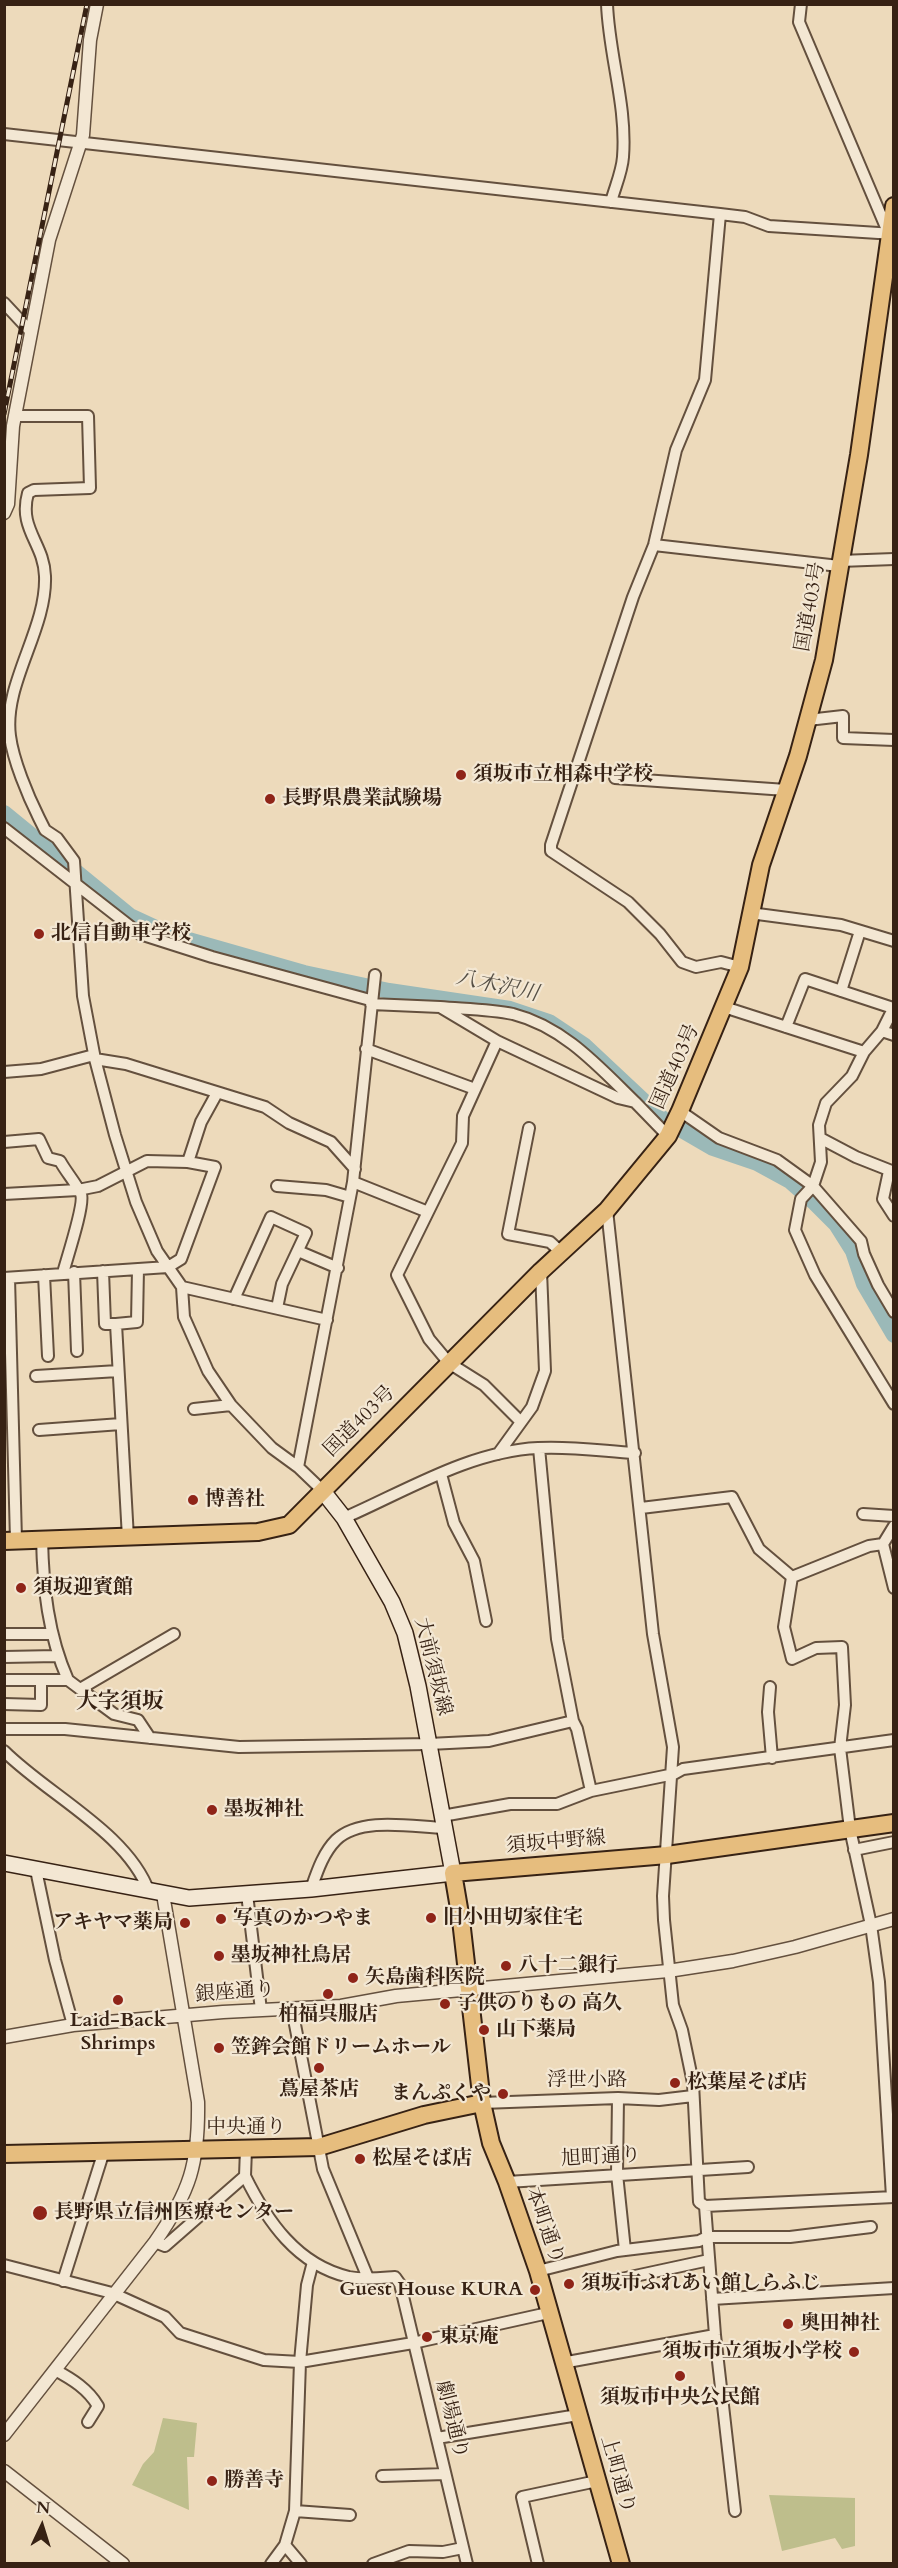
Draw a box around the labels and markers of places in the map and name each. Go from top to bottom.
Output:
place label: 須坂市立相森中学校 [473,763,653,787]
marker: 須坂市立相森中学校 [454,768,468,782]
place label: 長野県農業試験場 [282,787,442,811]
marker: 長野県農業試験場 [263,792,277,806]
place label: 北信自動車学校 [51,922,191,946]
marker: 北信自動車学校 [32,927,46,941]
place label: 博善社 [205,1488,265,1512]
marker: 博善社 [186,1493,200,1507]
place label: 須坂迎賓館 [33,1576,133,1600]
marker: 須坂迎賓館 [14,1581,28,1595]
place label: 墨坂神社 [224,1798,304,1822]
marker: 墨坂神社 [205,1803,219,1817]
place label: 旧小田切家住宅 [443,1906,583,1930]
place label: 写真のかつやま [233,1907,373,1931]
place label: アキヤマ薬局 [53,1911,173,1935]
marker: 旧小田切家住宅 [424,1911,438,1925]
marker: 写真のかつやま [214,1912,228,1926]
marker: アキヤマ薬局 [178,1916,192,1930]
place label: 墨坂神社鳥居 [231,1944,351,1968]
marker: 墨坂神社鳥居 [212,1949,226,1963]
place label: 八十二銀行 [518,1954,618,1978]
marker: 八十二銀行 [499,1959,513,1973]
place label: 矢島歯科医院 [365,1966,485,1990]
marker: 矢島歯科医院 [346,1971,360,1985]
marker: 柏福呉服店 [321,1987,335,2001]
place label: 子供のりもの 高久 [457,1992,622,2016]
marker: Laid-Back Shrimps [111,1993,125,2007]
marker: 子供のりもの 高久 [438,1997,452,2011]
place label: 柏福呉服店 [278,2003,378,2027]
place label: Laid-Back Shrimps [70,2009,166,2056]
place label: 山下薬局 [496,2018,576,2042]
marker: 山下薬局 [477,2023,491,2037]
place label: 笠鉾会館ドリームホール [231,2036,451,2060]
marker: 笠鉾会館ドリームホール [212,2041,226,2055]
marker: 蔦屋茶店 [312,2061,326,2075]
place label: 松葉屋そば店 [687,2071,807,2095]
marker: 松葉屋そば店 [668,2076,682,2090]
place label: 蔦屋茶店 [279,2078,359,2102]
place label: まんぷくや [391,2082,491,2106]
marker: まんぷくや [496,2087,510,2101]
place label: 松屋そば店 [372,2147,472,2171]
marker: 松屋そば店 [353,2152,367,2166]
place label: 長野県立信州医療センター [54,2201,294,2225]
marker: 長野県立信州医療センター [31,2204,49,2222]
place label: 須坂市ふれあい館しらふじ [581,2272,821,2296]
marker: 須坂市ふれあい館しらふじ [562,2277,576,2291]
place label: Guest House KURA [339,2278,523,2302]
marker: Guest House KURA [528,2283,542,2297]
place label: 奥田神社 [800,2312,880,2336]
marker: 奥田神社 [781,2317,795,2331]
place label: 東京庵 [439,2325,499,2349]
marker: 東京庵 [420,2330,434,2344]
place label: 須坂市立須坂小学校 [662,2340,842,2364]
marker: 須坂市立須坂小学校 [847,2345,861,2359]
marker: 須坂市中央公民館 [673,2369,687,2383]
place label: 須坂市中央公民館 [600,2386,760,2410]
place label: 勝善寺 [224,2469,284,2493]
marker: 勝善寺 [205,2474,219,2488]

